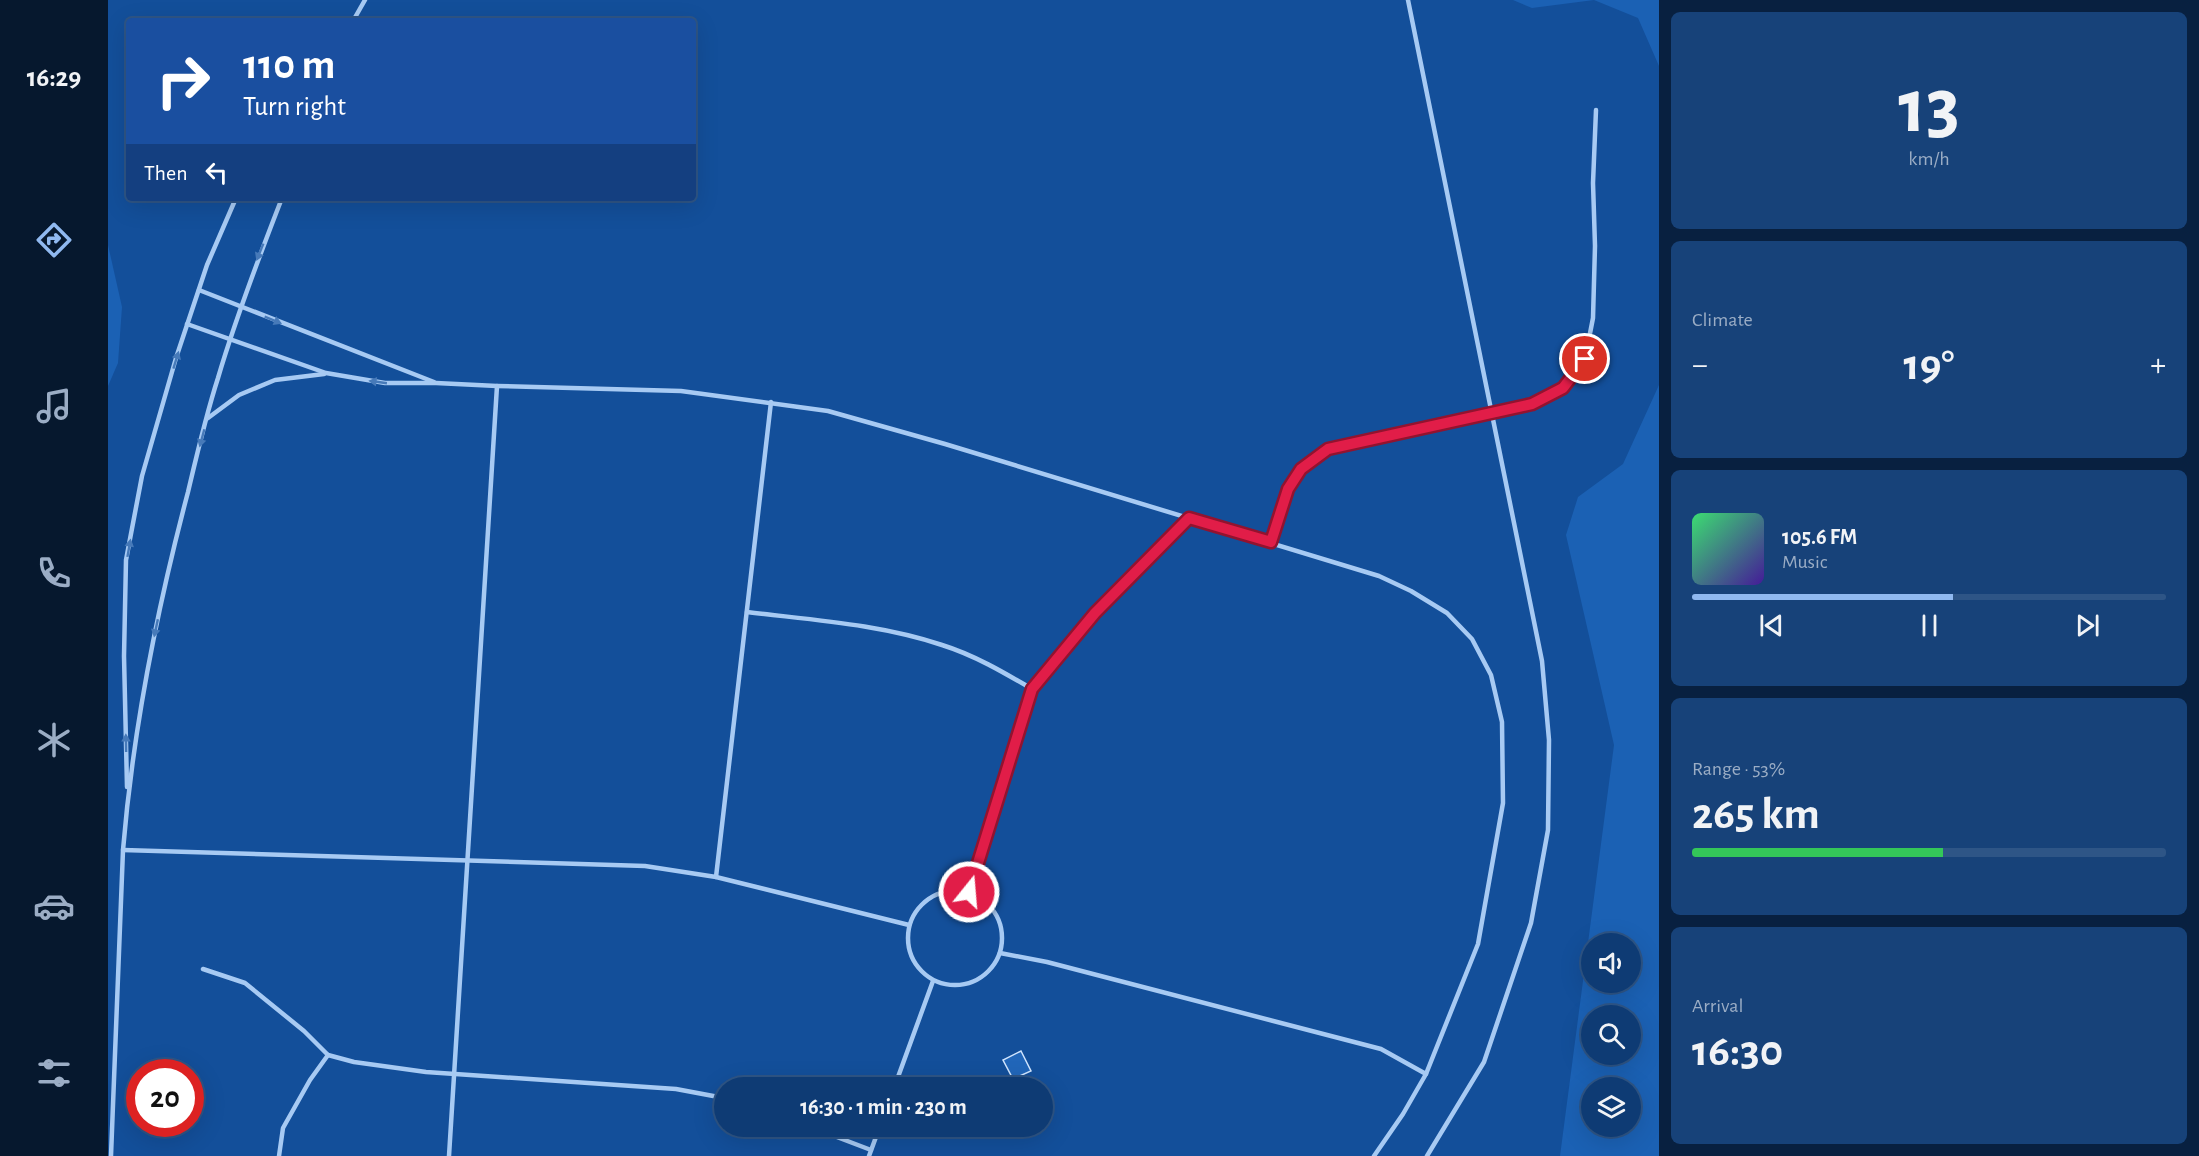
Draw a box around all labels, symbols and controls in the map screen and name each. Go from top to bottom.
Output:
icon: right [144,42,222,120]
text: 110 m [243,44,335,86]
text: 16:29 [27,64,81,91]
text: 13 [1898,69,1960,147]
text: Turn right [243,93,346,120]
text: km/h [1908,149,1950,169]
icon: left [200,156,233,189]
text: Then [144,162,188,184]
icon: directions [33,219,75,261]
one-way arrow [255,244,265,262]
text: Climate [1692,310,1753,330]
one-way arrow [264,316,282,326]
pin [1559,333,1610,384]
icon: arrive [1568,342,1601,375]
text: 19° [1903,343,1955,388]
text: − [1692,349,1708,382]
text: + [2150,349,2166,382]
one-way arrow [172,351,181,369]
one-way arrow [368,377,387,386]
icon: music [33,385,75,427]
one-way arrow [196,429,206,447]
text: 105.6 FM [1782,526,1857,548]
one-way arrow [124,539,133,558]
icon: phone [33,552,75,594]
text: Music [1782,552,1828,572]
icon: previous [1755,609,1788,642]
icon: pause [1913,609,1946,642]
icon: next [2071,609,2104,642]
one-way arrow [151,618,160,637]
icon: climate [33,719,75,761]
one-way arrow [121,734,131,753]
text: Range · 53% [1692,759,1785,779]
text: 265 km [1692,792,1820,837]
position arrow [937,860,1001,924]
icon: car [33,885,75,927]
map controls [1581,933,1641,1137]
button: sound [1581,933,1641,993]
text: Arrival [1692,996,1743,1016]
button: search [1581,1005,1641,1065]
text: 16:30 [1692,1029,1783,1074]
icon: filters [33,1052,75,1094]
speed limit sign: 20 [126,1059,204,1137]
button: layers [1581,1077,1641,1137]
text: 16:30 · 1 min · 230 m [800,1096,967,1118]

